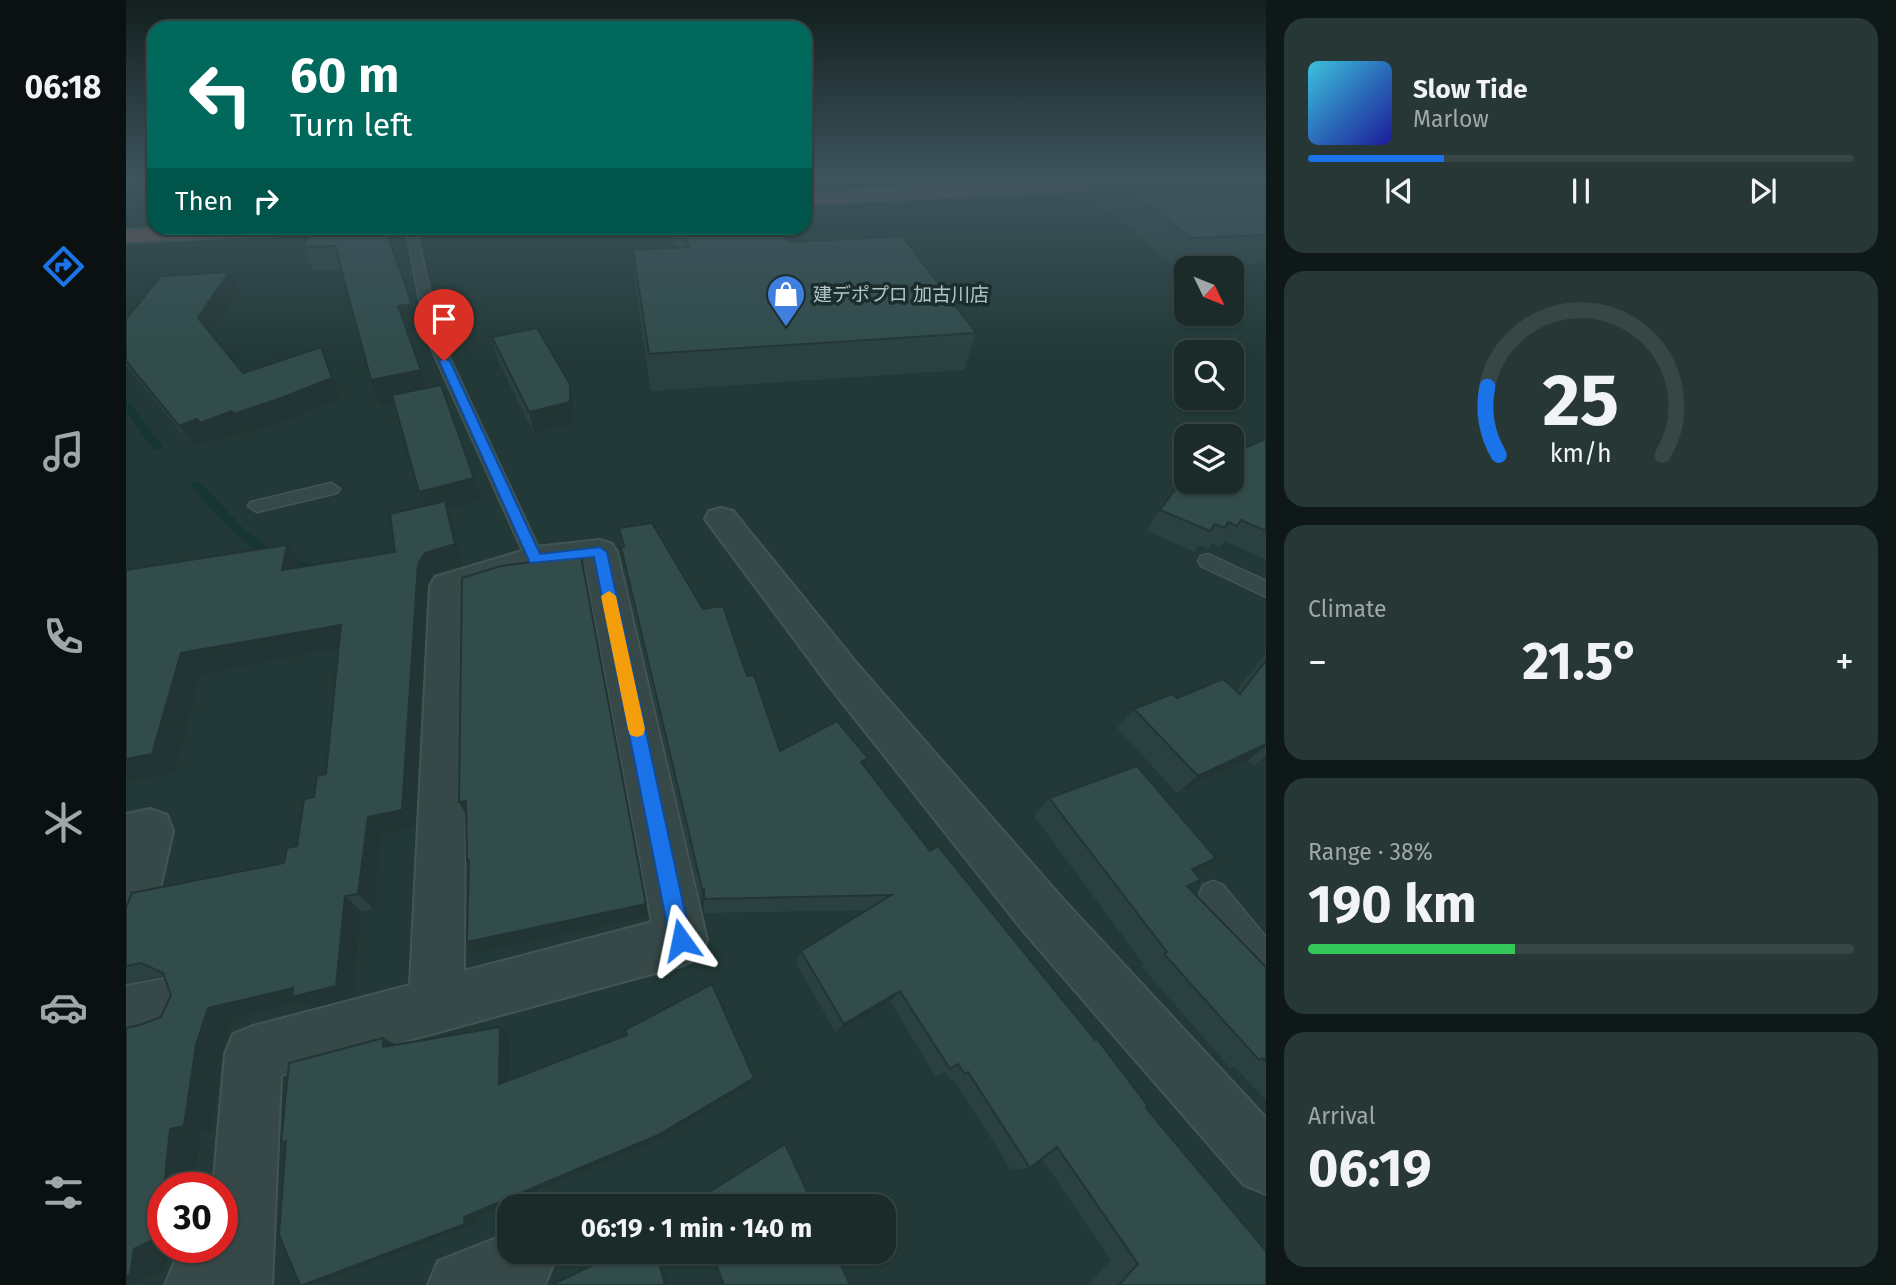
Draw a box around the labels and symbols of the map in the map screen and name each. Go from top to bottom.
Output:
north arrow [1174,256,1244,326]
shop icon: 建デポプロ 加古川店 [765,273,807,328]
place label: 建デポプロ 加古川店 [813,283,989,306]
pin [414,289,474,361]
position arrow [644,903,718,977]
speed limit sign: 30 [147,1172,238,1263]

